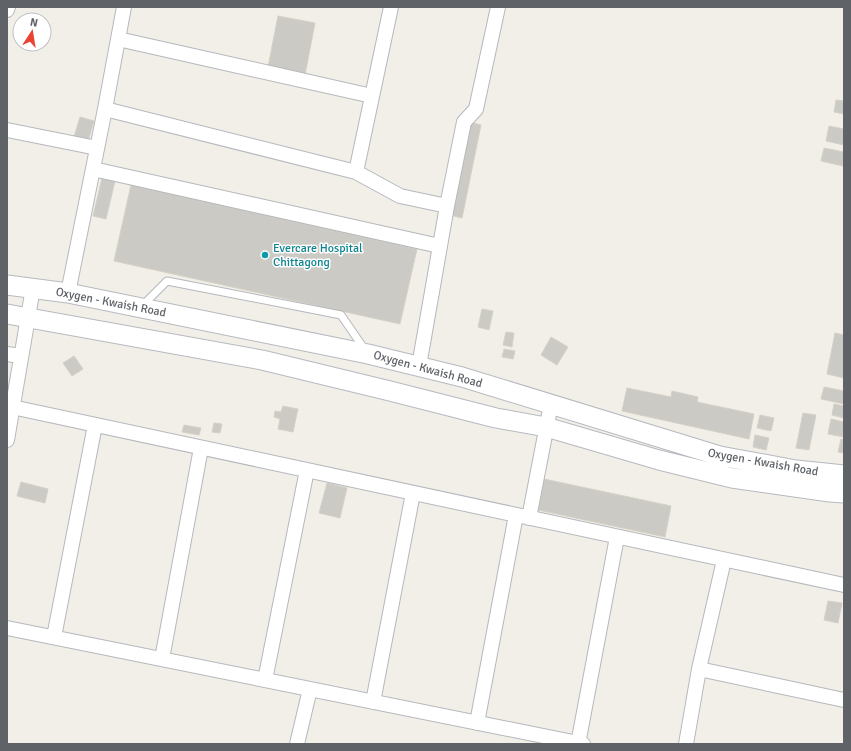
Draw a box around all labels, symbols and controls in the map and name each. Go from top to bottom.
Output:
north arrow [12,12,52,52]
text: N [29,16,39,30]
place label: Evercare Hospital Chittagong [273,241,363,270]
marker: Evercare Hospital Chittagong [260,250,270,260]
street label: Oxygen - Kwaish Road [54,284,167,321]
street label: Oxygen - Kwaish Road [372,348,484,391]
street label: Oxygen - Kwaish Road [706,445,819,480]

